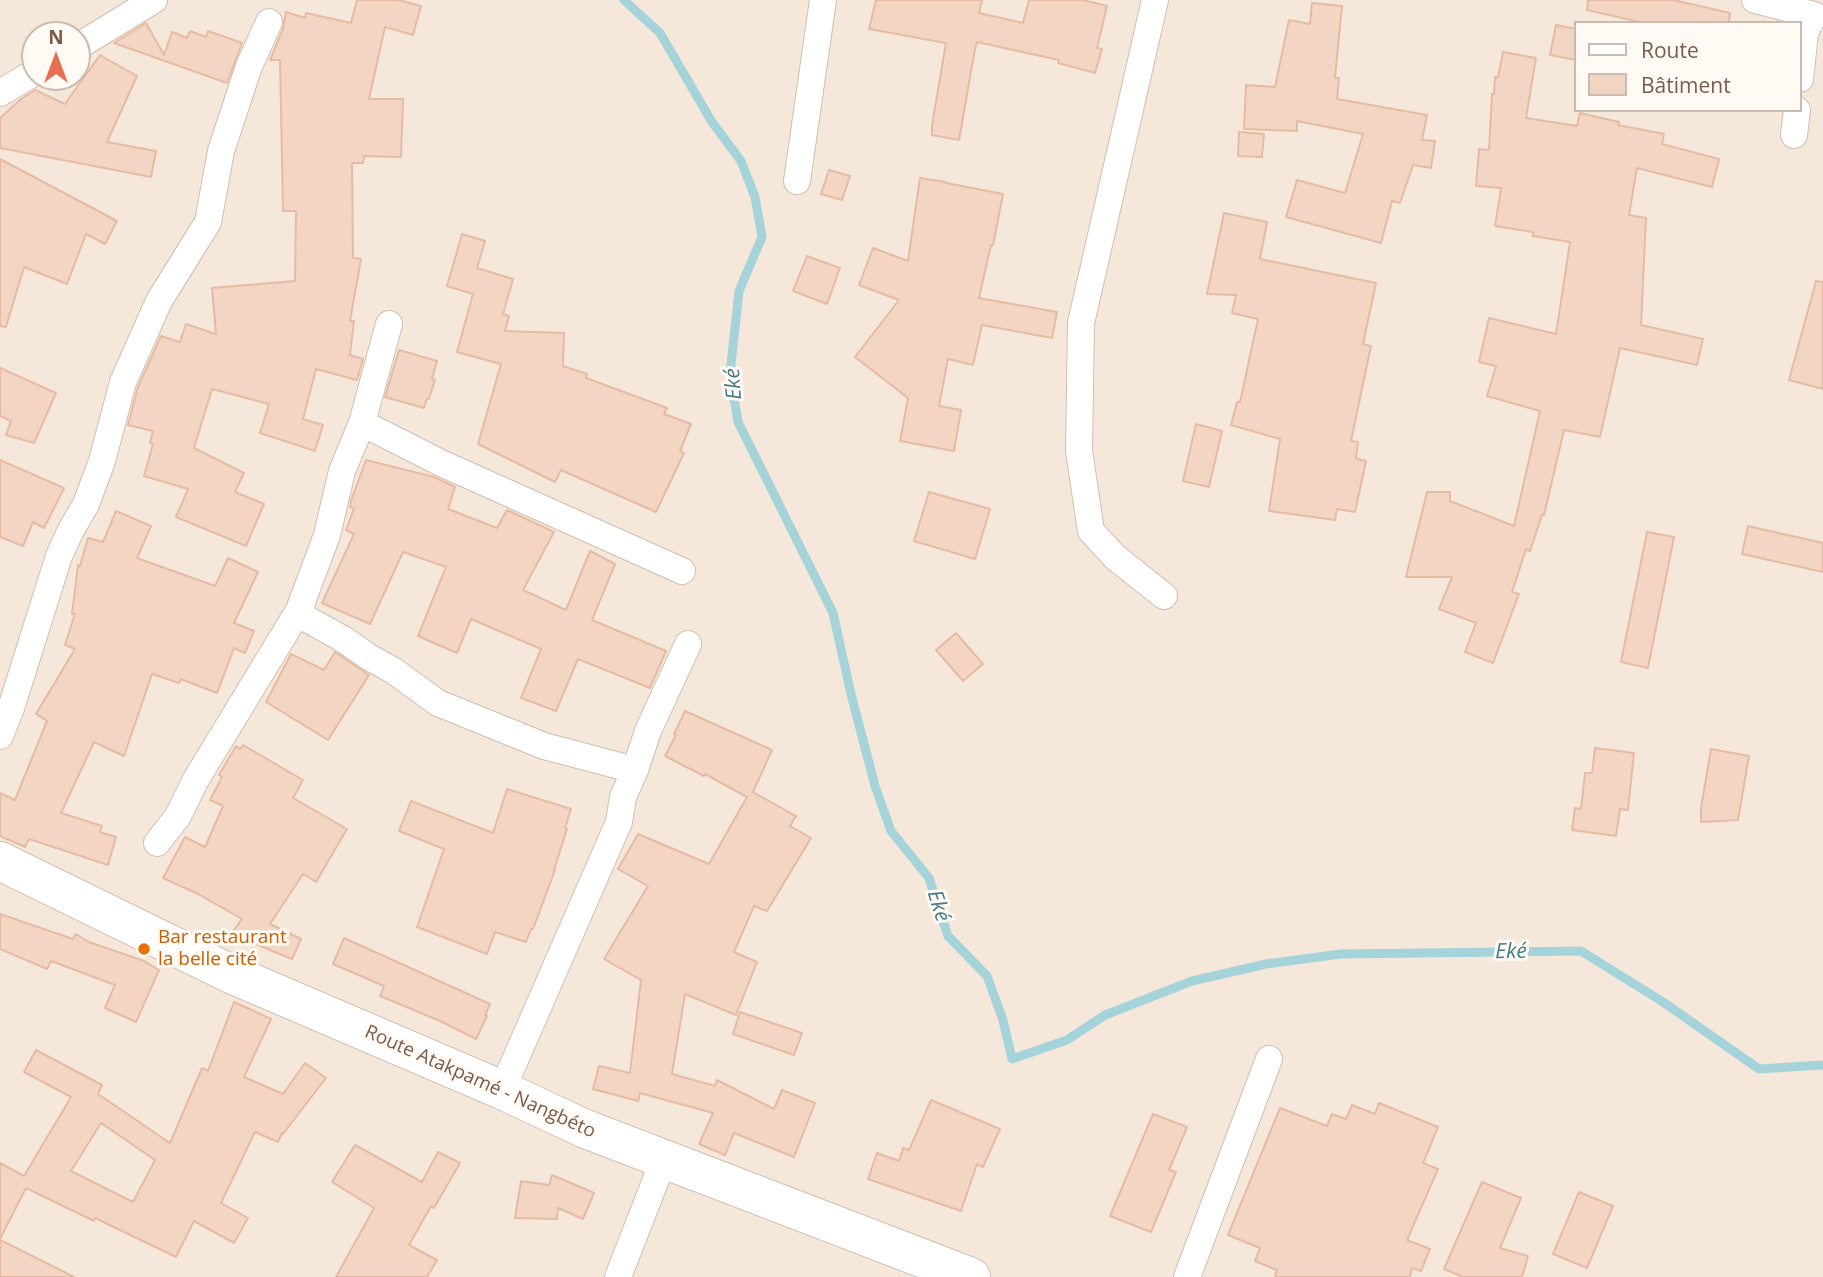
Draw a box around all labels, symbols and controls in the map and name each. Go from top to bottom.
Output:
north arrow [21,21,91,91]
legend [1574,21,1802,112]
text: N [48,24,64,50]
text: Route [1641,36,1699,64]
text: Bâtiment [1641,71,1731,99]
water label: Eké [720,367,748,401]
water label: Eké [921,887,955,925]
place label: Bar restaurant la belle cité [158,927,287,971]
water label: Eké [1495,939,1527,965]
marker: Bar restaurant la belle cité [136,941,152,957]
street label: Route Atakpamé - Nangbéto [361,1021,599,1143]

